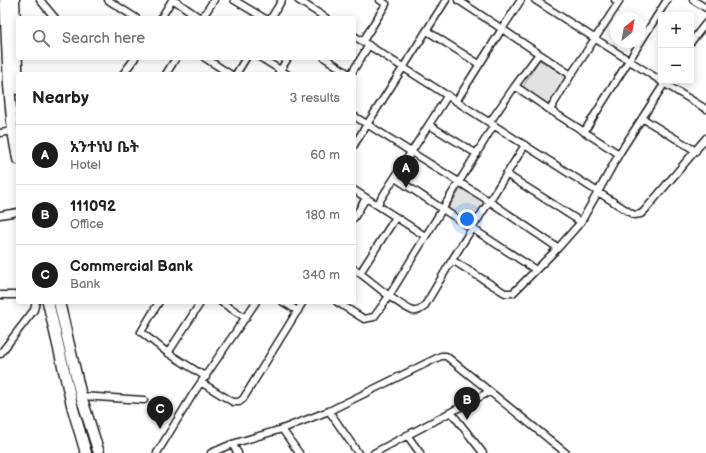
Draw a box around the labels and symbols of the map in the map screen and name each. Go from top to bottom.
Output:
north arrow [610,12,646,48]
pin: A [393,155,419,188]
your location [457,209,477,229]
pin: B [454,387,480,420]
pin: C [147,396,173,429]

